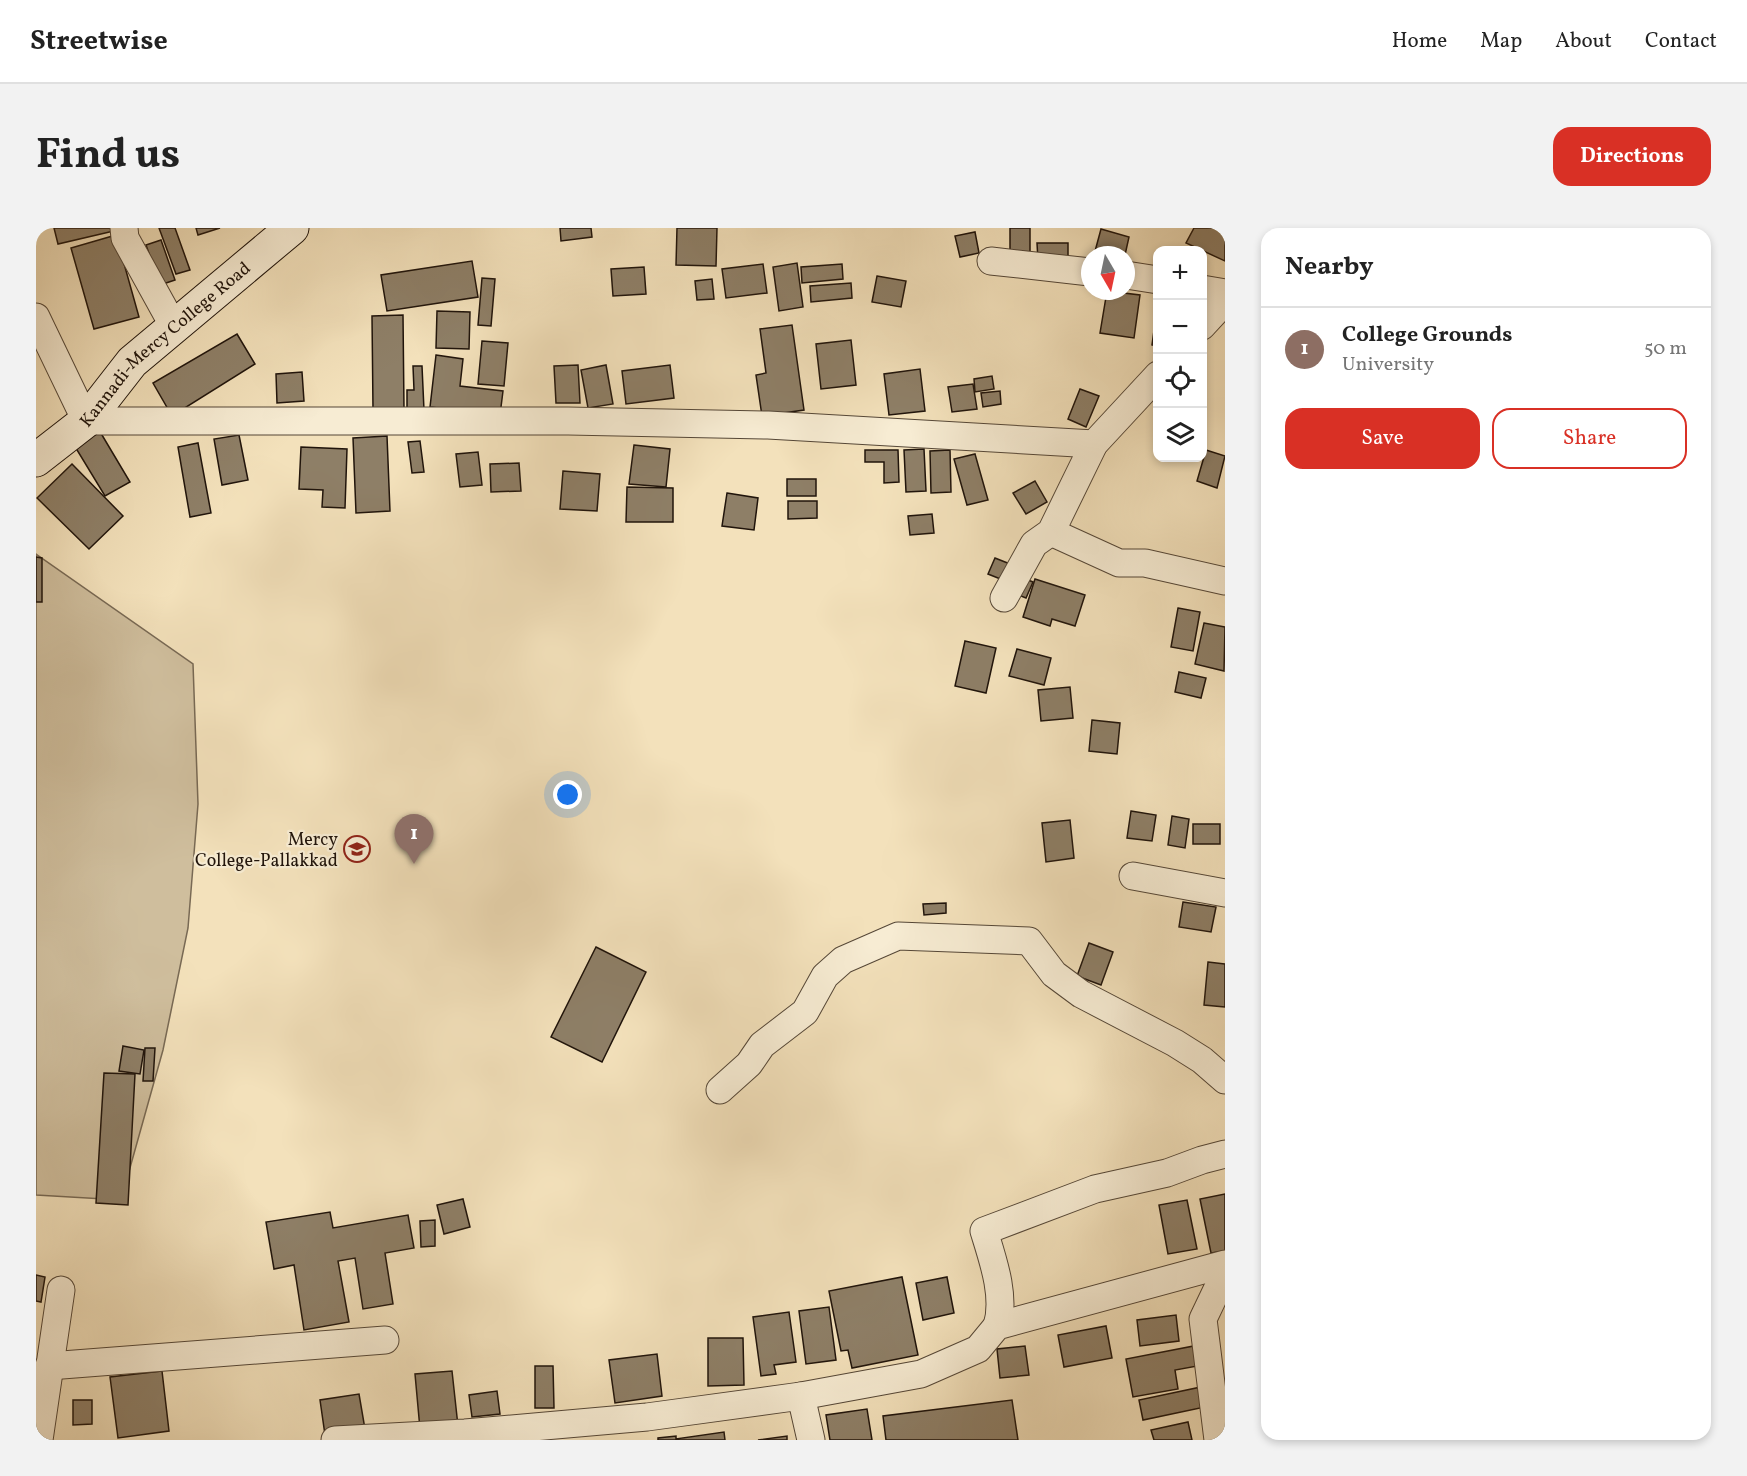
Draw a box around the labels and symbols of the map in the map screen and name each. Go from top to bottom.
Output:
north arrow [1081,246,1135,300]
street label: Kannadi-Mercy College Road [75,257,257,433]
your location [553,780,582,809]
pin: 1 [394,814,434,864]
place label: Mercy College-Pallakkad [195,828,338,874]
school or university icon: Mercy College-Pallakkad [342,834,372,864]

